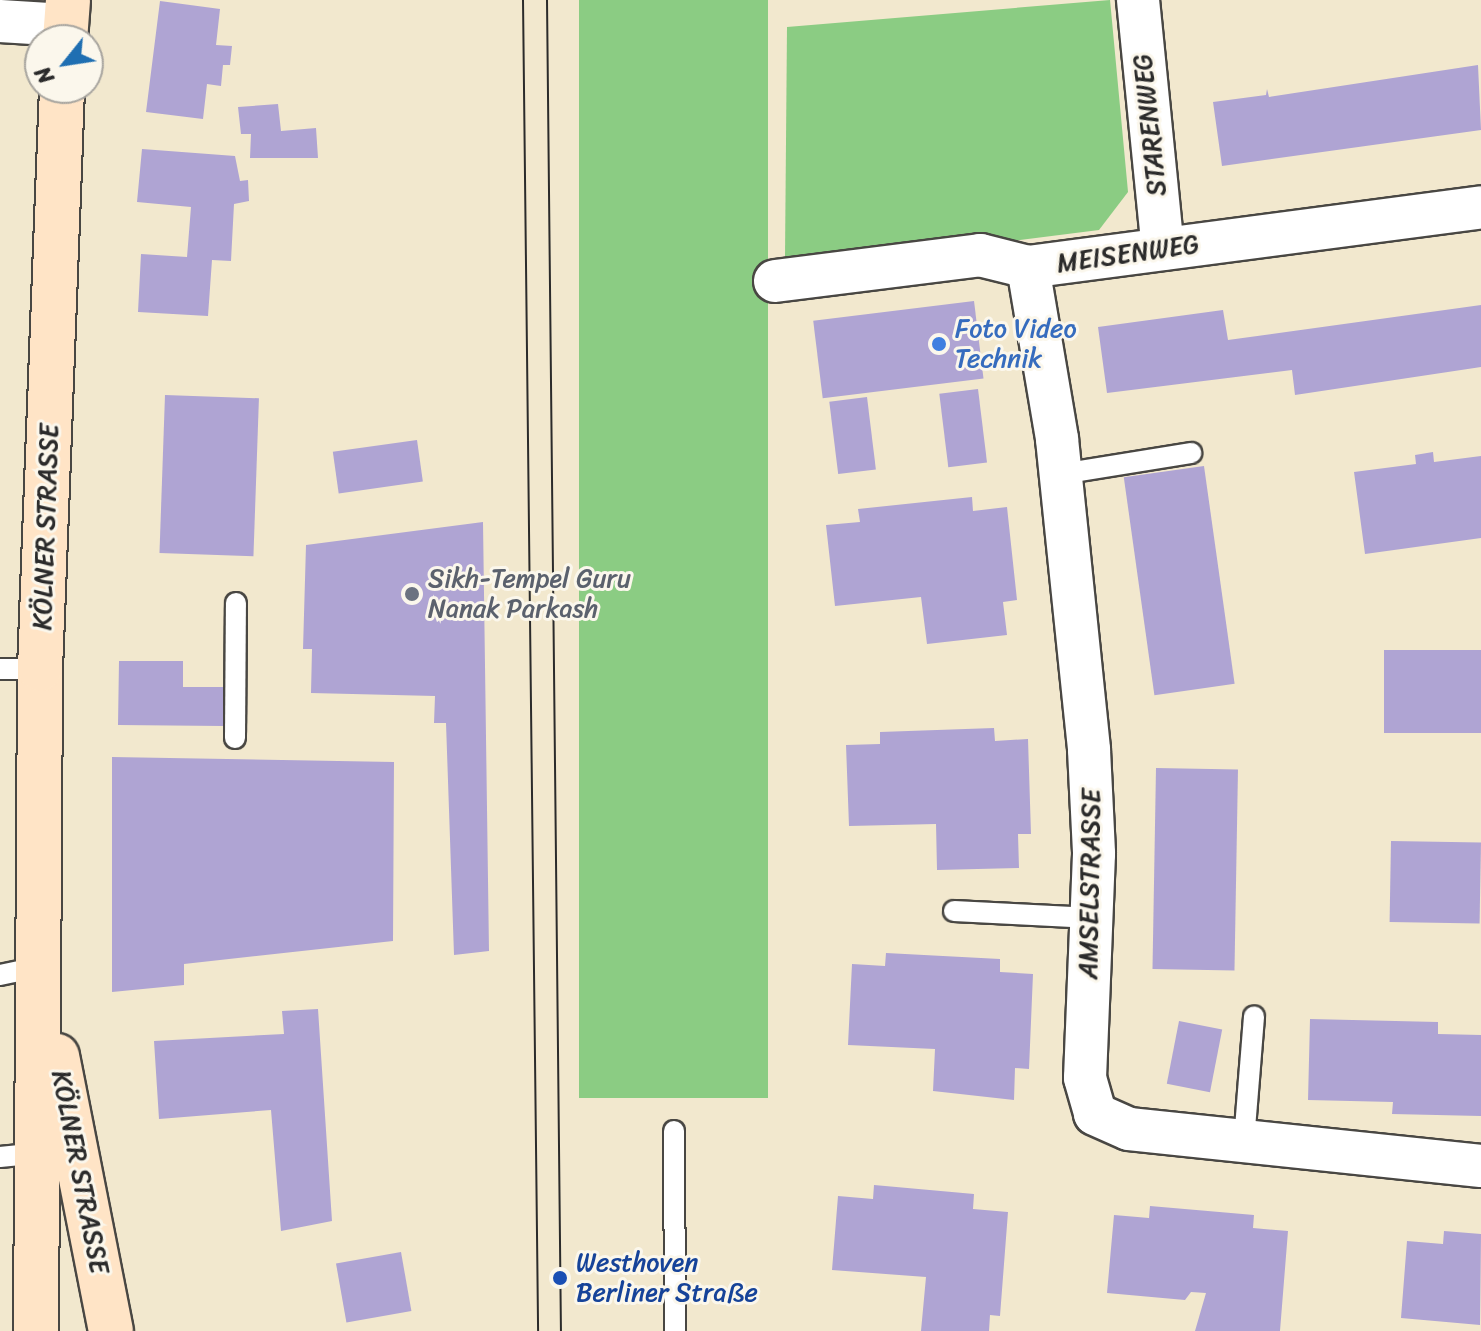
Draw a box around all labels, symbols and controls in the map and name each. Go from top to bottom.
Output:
north arrow [24,24,104,104]
street label: STARENWEG [1127,52,1173,198]
text: N [24,59,65,92]
street label: MEISENWEG [1055,229,1201,279]
place label: Foto Video Technik [955,313,1076,374]
marker: Foto Video Technik [930,335,948,353]
street label: KÖLNER STRASSE [27,422,65,632]
place label: Sikh-Tempel Guru Nanak Parkash [428,563,631,624]
marker: Sikh-Tempel Guru Nanak Parkash [403,585,421,603]
street label: AMSELSTRASSE [1073,788,1107,980]
street label: KÖLNER STRASSE [45,1066,115,1278]
place label: Westhoven Berliner Straße [576,1247,758,1308]
marker: Westhoven Berliner Straße [551,1269,569,1287]

